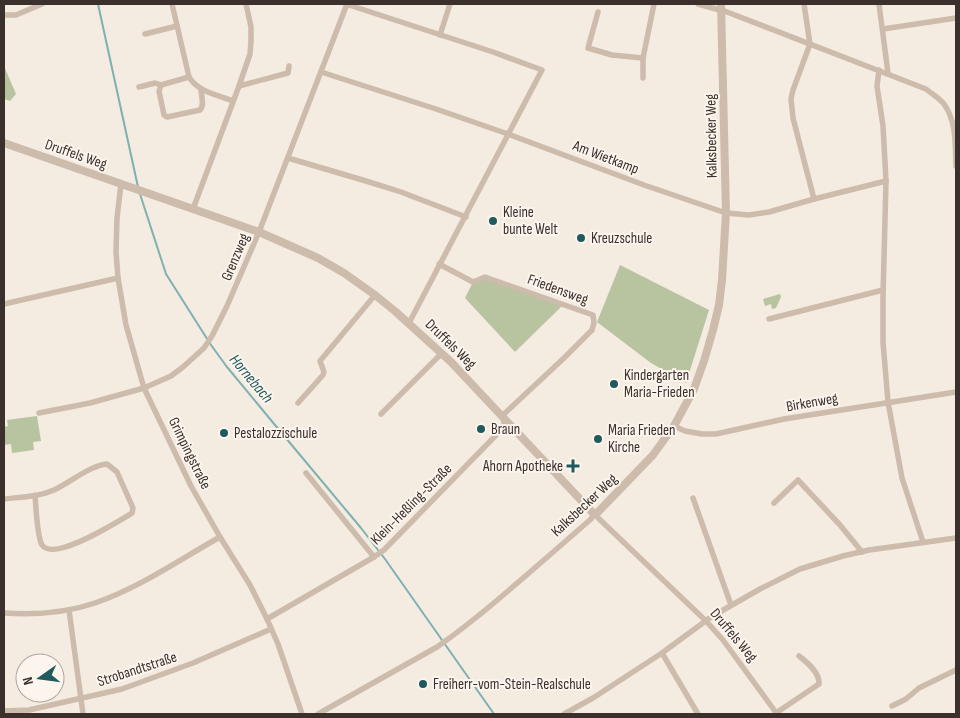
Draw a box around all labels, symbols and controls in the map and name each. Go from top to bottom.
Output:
street label: Kalksbecker Weg [701,94,722,178]
street label: Druffels Weg [42,135,109,174]
street label: Am Wietkamp [569,136,642,179]
place label: Kleine bunte Welt [503,203,558,239]
marker: Kleine bunte Welt [487,215,499,227]
place label: Kreuzschule [591,229,652,248]
street label: Grenzweg [217,231,254,284]
marker: Kreuzschule [575,232,587,244]
street label: Friedensweg [525,270,591,309]
street label: Druffels Weg [421,315,480,374]
water label: Hornebach [225,351,277,407]
place label: Kindergarten Maria-Frieden [624,366,695,402]
marker: Kindergarten Maria-Frieden [608,378,620,390]
street label: Birkenweg [785,389,839,416]
street label: Grimpingstraße [164,414,215,492]
place label: Braun [491,420,520,439]
place label: Maria Frieden Kirche [608,421,675,457]
marker: Braun [475,423,487,435]
place label: Pestalozzischule [234,424,317,443]
marker: Pestalozzischule [218,427,230,439]
marker: Maria Frieden Kirche [592,433,604,445]
place label: Ahorn Apotheke [482,457,563,476]
street label: Klein-Heßling-Straße [367,460,456,549]
marker: Ahorn Apotheke [567,460,579,472]
street label: Kalksbecker Weg [547,470,622,541]
street label: Druffels Weg [706,605,762,666]
street label: Strobandtstraße [95,648,179,691]
north arrow [15,653,65,703]
text: N [19,675,37,687]
place label: Freiherr-vom-Stein-Realschule [433,675,591,694]
marker: Freiherr-vom-Stein-Realschule [417,678,429,690]

